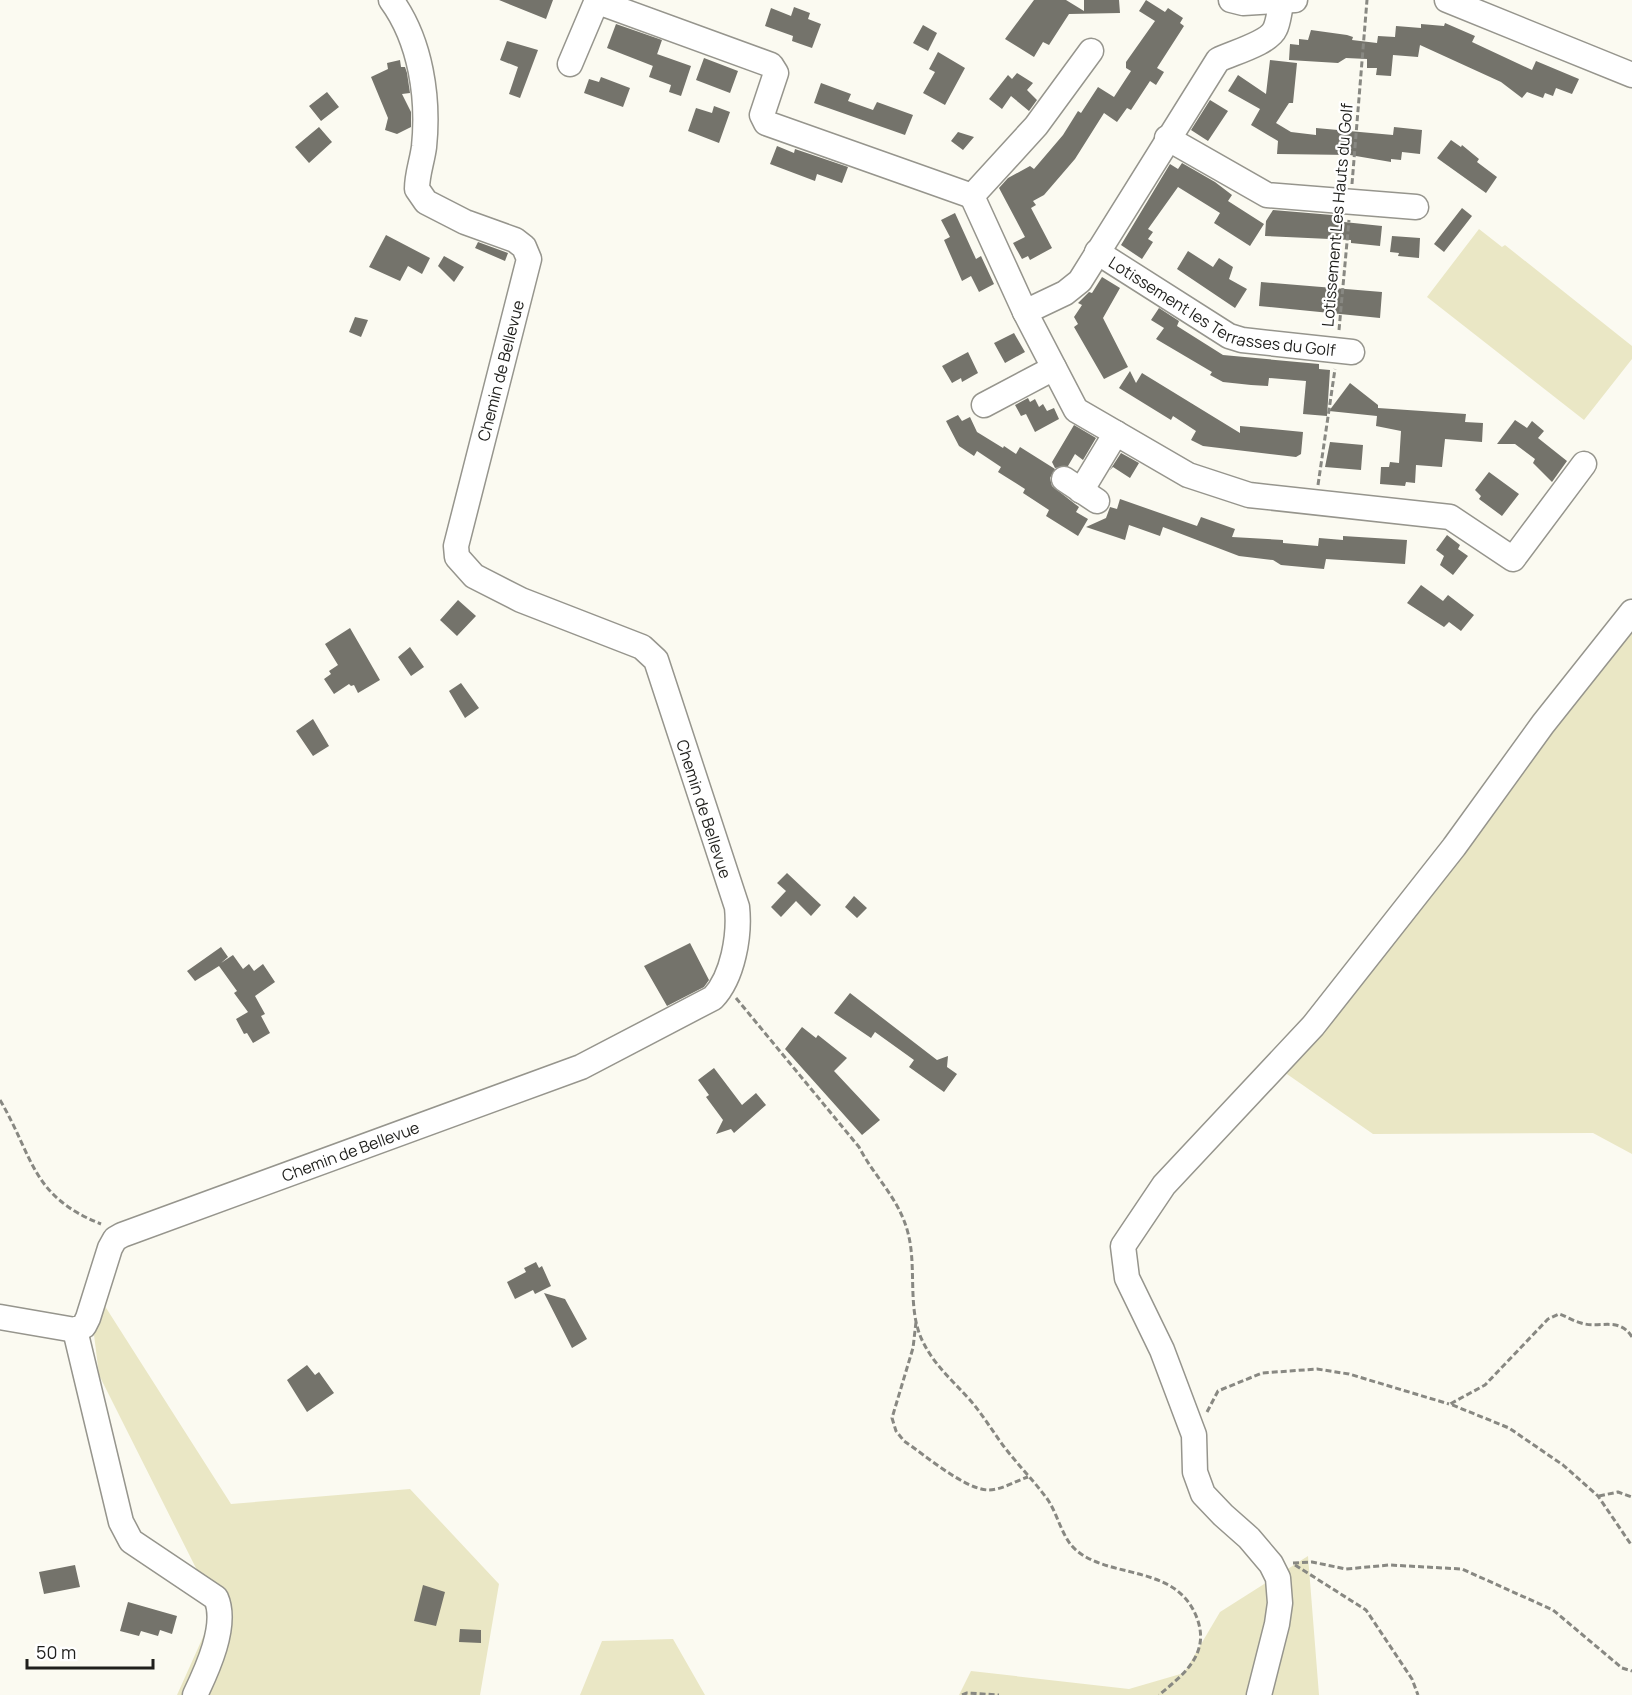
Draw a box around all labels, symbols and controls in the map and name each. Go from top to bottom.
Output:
street label: Lotissement Les Hauts du Golf [1316,102,1358,328]
street label: Lotissement les Terrasses du Golf [1105,251,1337,361]
street label: Chemin de Bellevue [472,298,529,444]
street label: Chemin de Bellevue [671,737,737,881]
street label: Chemin de Bellevue [279,1116,422,1187]
scale bar [27,1632,153,1670]
text: 50 m [36,1640,76,1664]

